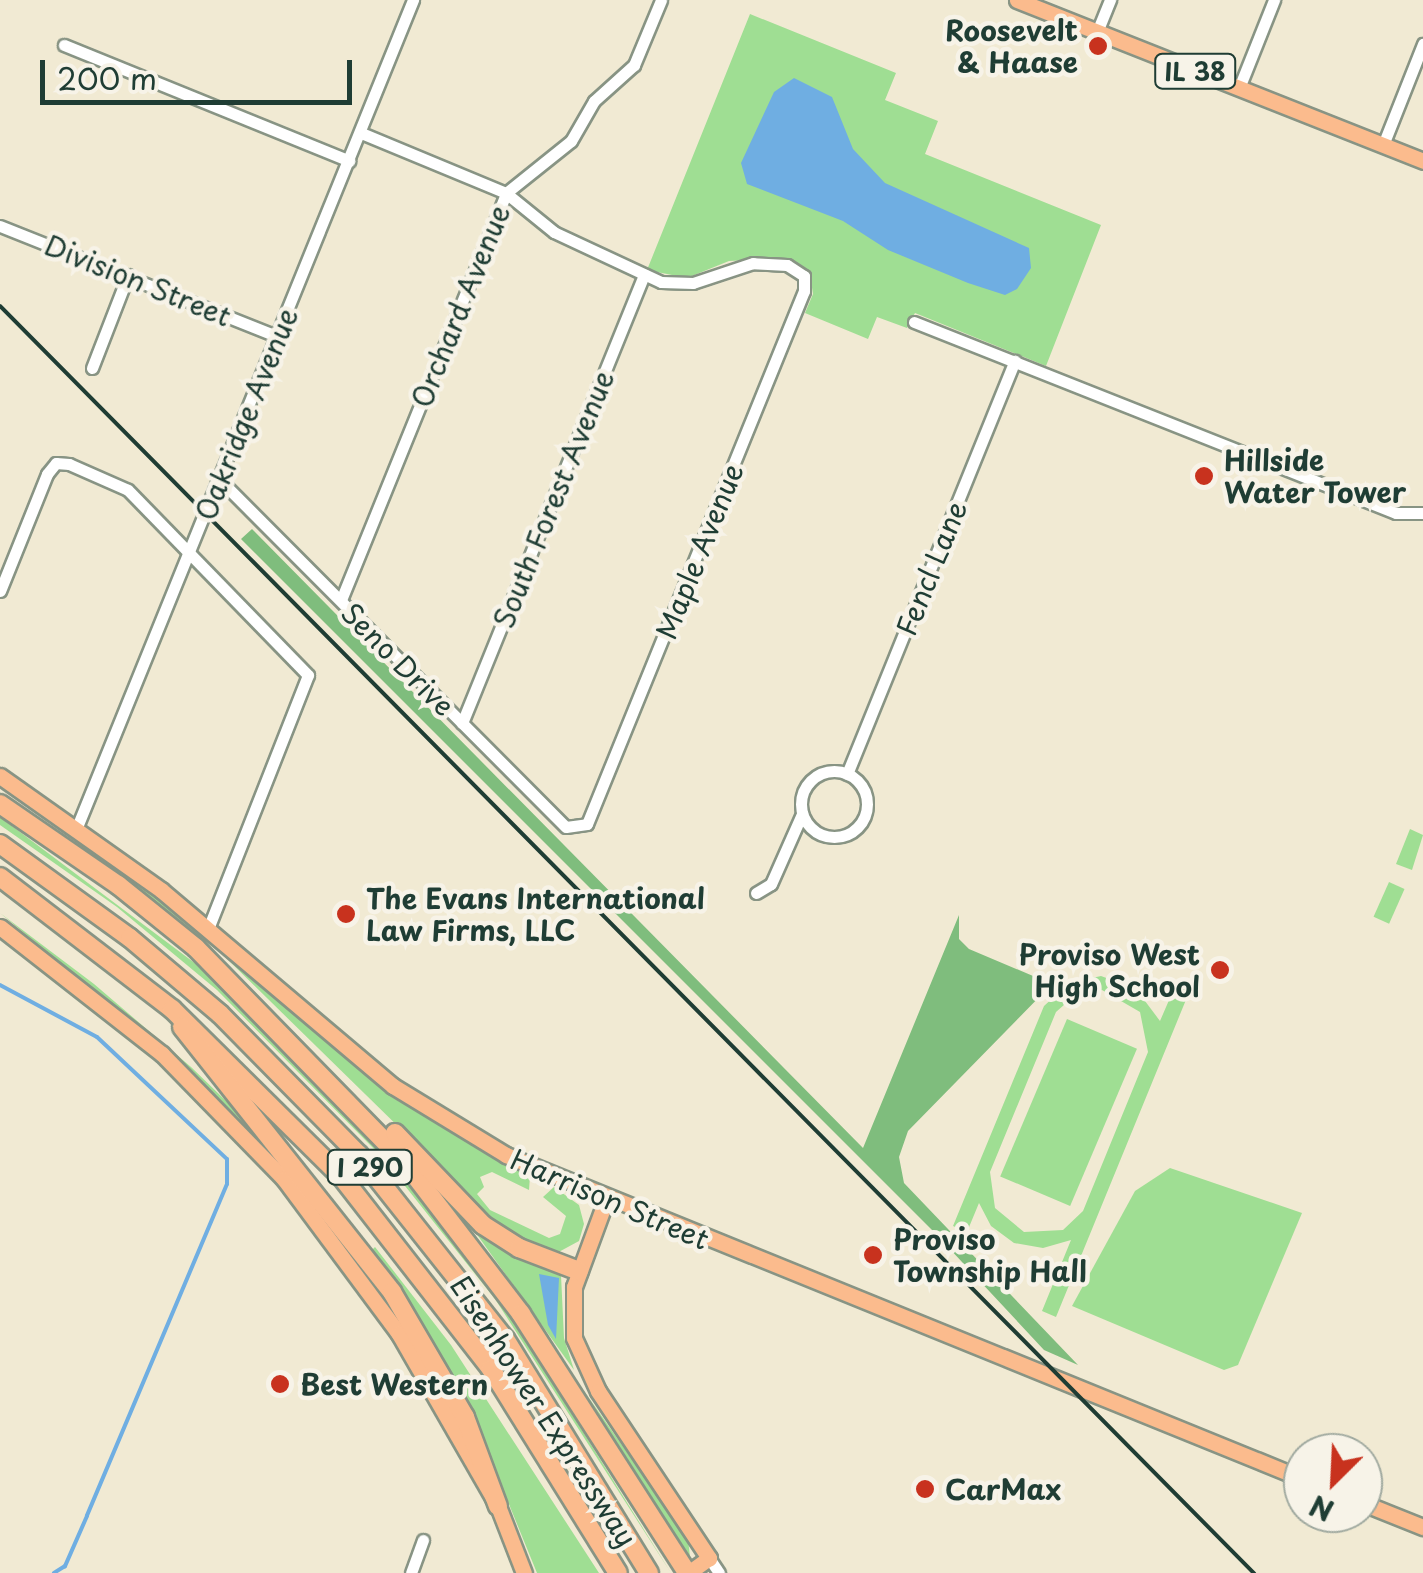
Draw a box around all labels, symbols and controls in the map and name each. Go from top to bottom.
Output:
place label: Roosevelt & Haase [945,13,1078,79]
marker: Roosevelt & Haase [1087,35,1109,57]
scale bar [45,40,358,102]
road number: IL 38 [1152,51,1238,91]
text: 200 m [57,55,157,100]
street label: Orchard Avenue [404,199,516,413]
street label: Division Street [40,227,236,333]
street label: Oakridge Avenue [188,303,304,525]
street label: South Forest Avenue [486,366,620,632]
place label: Hillside Water Tower [1224,443,1407,509]
street label: Maple Avenue [648,458,750,644]
marker: Hillside Water Tower [1193,465,1215,487]
street label: Fencl Lane [889,495,973,641]
street label: Seno Drive [335,596,461,722]
place label: The Evans International Law Firms, LLC [366,881,705,947]
marker: The Evans International Law Firms, LLC [335,903,357,925]
place label: Proviso West High School [1019,937,1200,1003]
marker: Proviso West High School [1209,959,1231,981]
street label: Harrison Street [506,1142,714,1256]
road number: I 290 [325,1147,415,1187]
place label: Proviso Township Hall [893,1222,1087,1288]
marker: Proviso Township Hall [862,1244,884,1266]
street label: Eisenhower Expressway [444,1269,644,1553]
place label: Best Western [300,1367,488,1401]
marker: Best Western [269,1373,291,1395]
north arrow [1283,1433,1383,1533]
place label: CarMax [945,1472,1061,1506]
marker: CarMax [914,1478,936,1500]
text: N [1303,1485,1340,1533]

